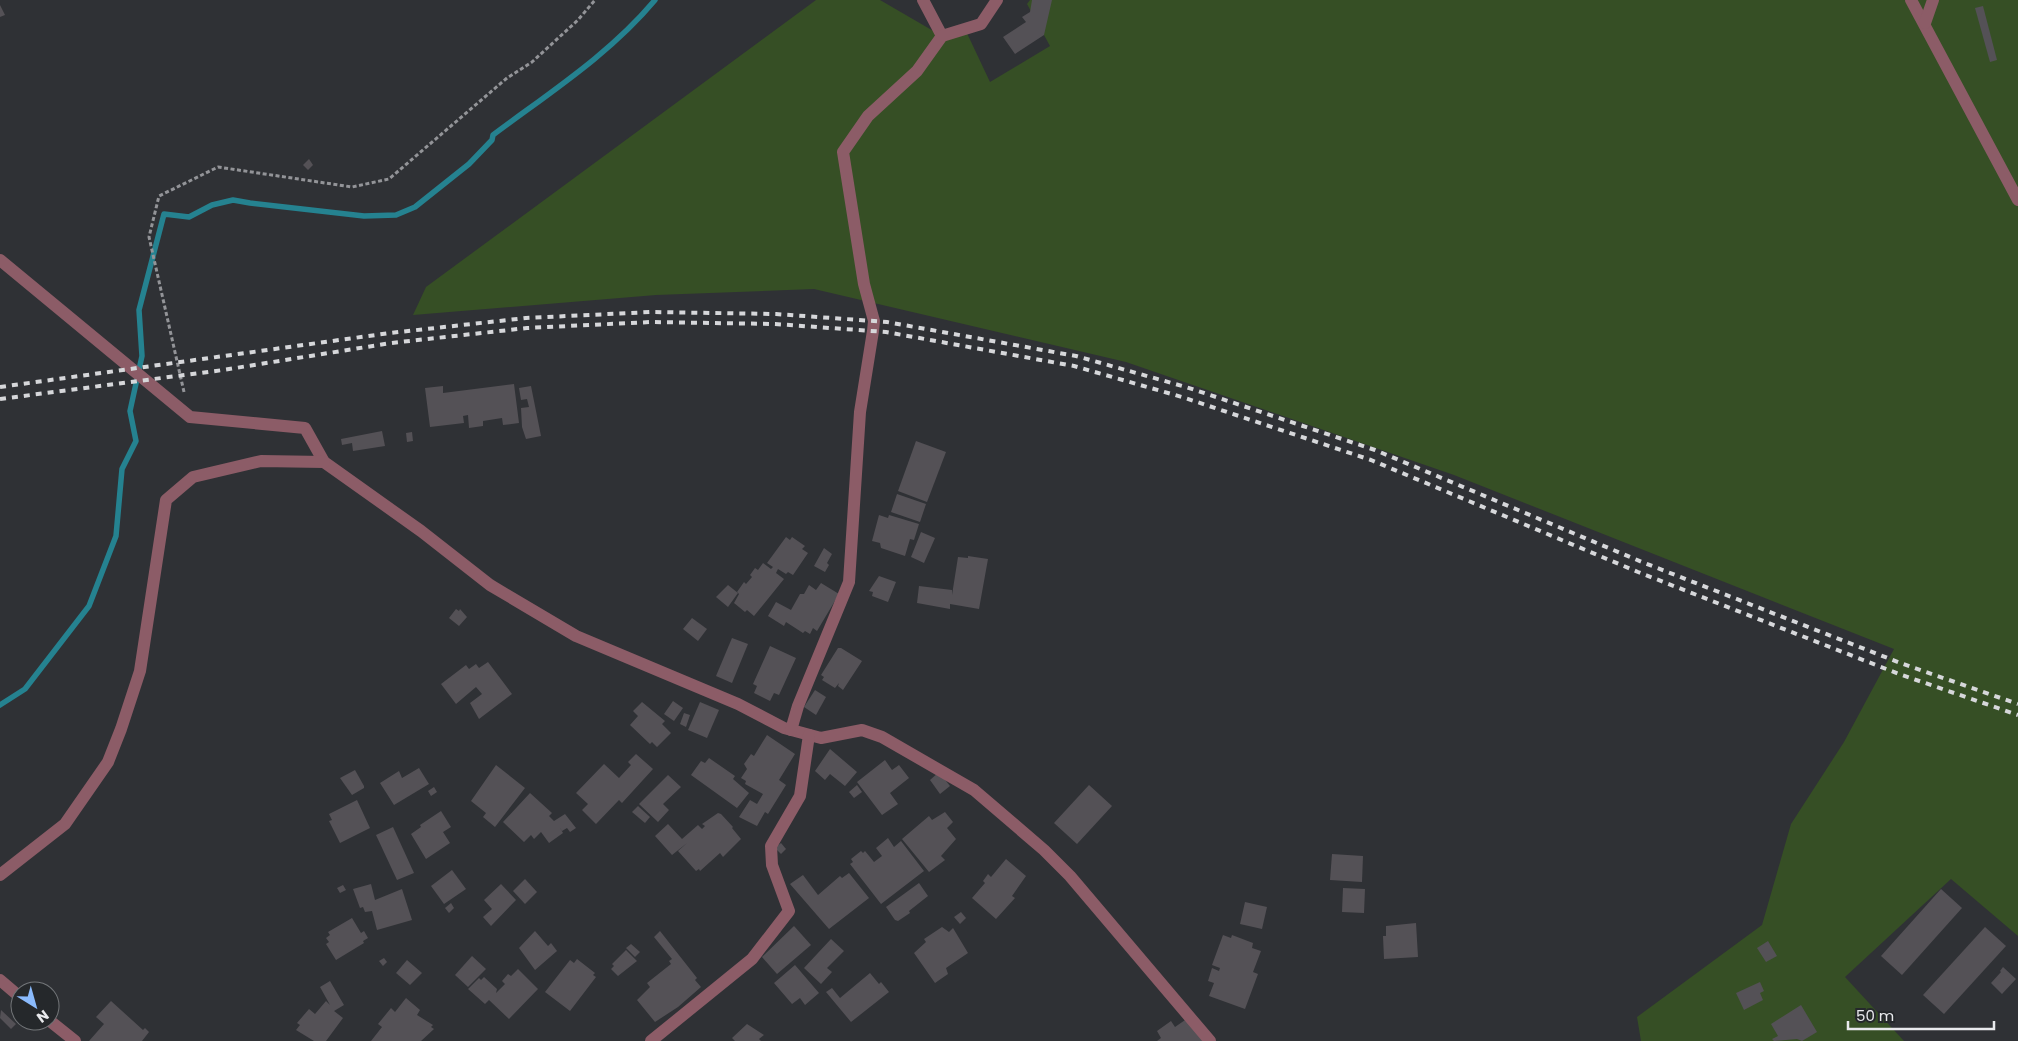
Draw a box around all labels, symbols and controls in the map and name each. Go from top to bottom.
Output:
north arrow [10,981,60,1031]
scale bar [1848,998,1994,1030]
text: N [33,1005,53,1028]
text: 50 m [1856,1005,1894,1026]

